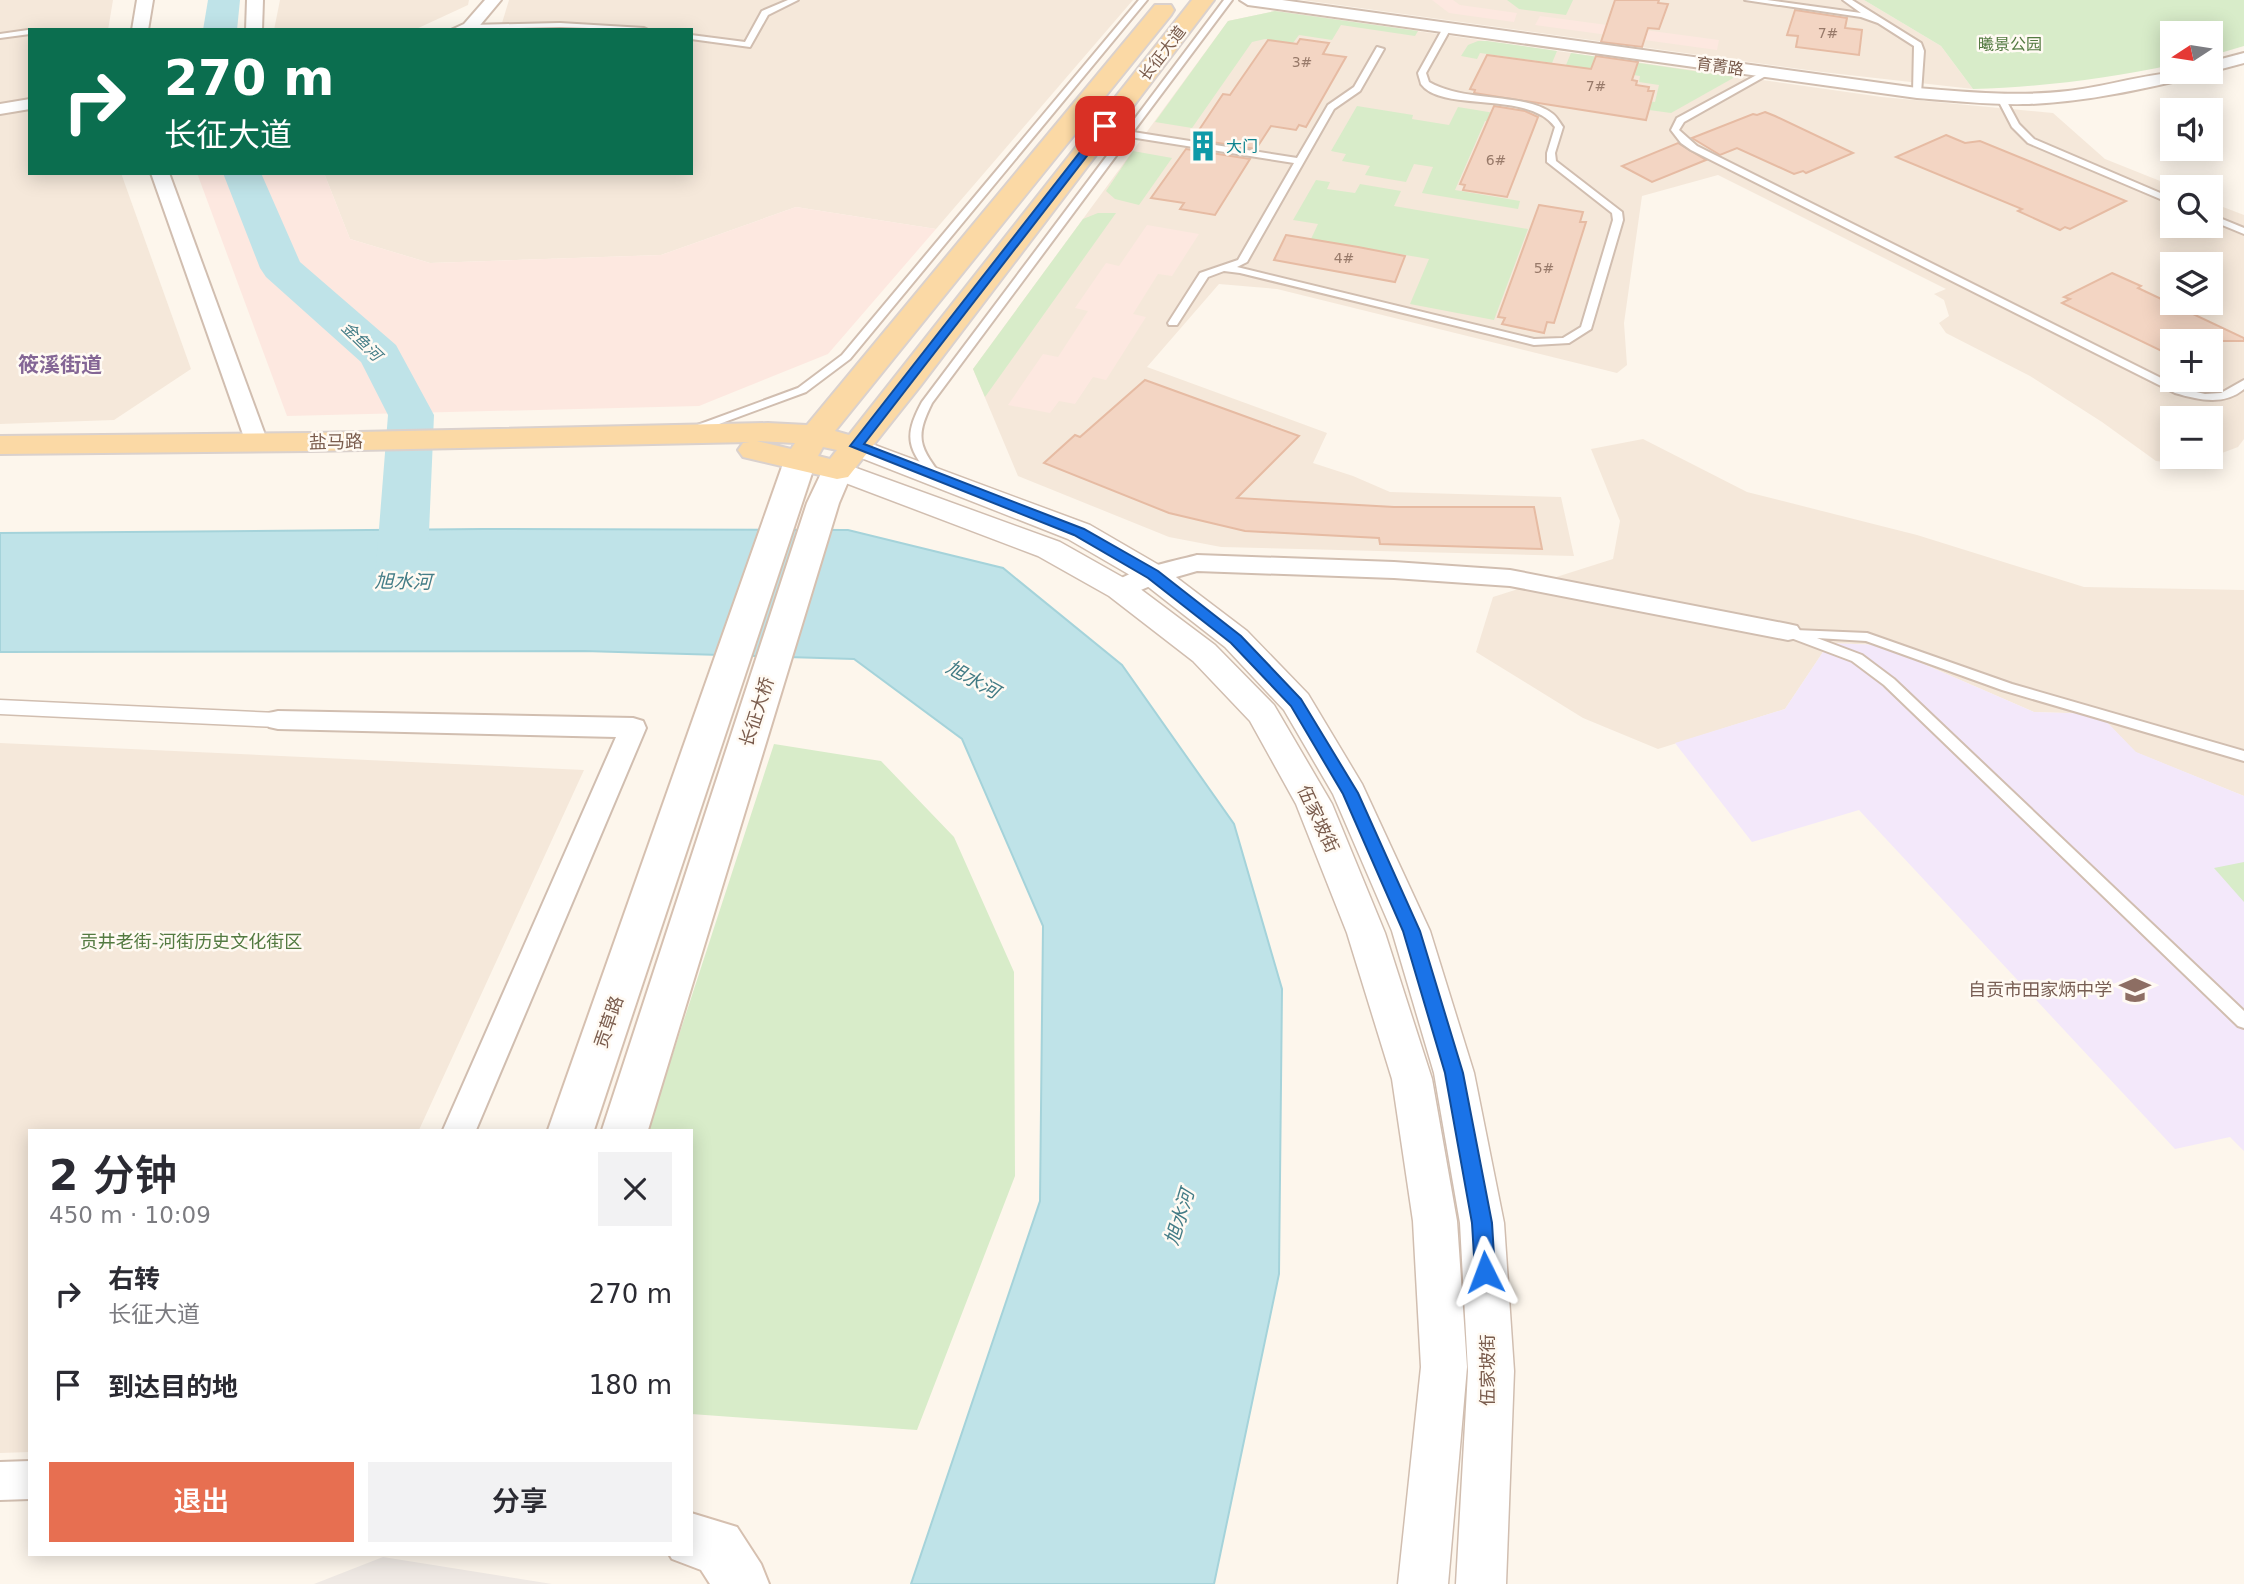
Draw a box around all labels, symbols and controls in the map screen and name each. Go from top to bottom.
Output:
north arrow [2160,21,2222,84]
map controls [2160,21,2223,469]
street label: 长征大道 [1135,22,1190,84]
house number: 7# [1818,25,1838,41]
park label: 曦景公园 [1978,35,2042,54]
text: 270 m [164,50,334,107]
house number: 3# [1292,54,1312,70]
street label: 育菁路 [1695,54,1745,79]
icon: right [49,56,140,147]
house number: 7# [1586,78,1606,94]
pin [1075,96,1135,156]
button: sound [2160,98,2223,161]
icon: arrive [1086,107,1124,145]
text: 长征大道 [164,116,292,154]
building icon: 大门 [1186,129,1220,163]
place label: 大门 [1226,137,1258,156]
house number: 6# [1486,152,1506,168]
button: search [2160,175,2223,238]
house number: 4# [1334,250,1354,266]
button: layers [2160,252,2223,315]
house number: 5# [1534,260,1554,276]
water label: 金鱼河 [338,318,388,367]
button: + [2160,329,2223,392]
district label: 筱溪街道 [18,353,102,377]
button: − [2160,406,2223,469]
street label: 盐马路 [309,431,363,452]
water label: 旭水河 [374,570,436,593]
water label: 旭水河 [943,656,1007,704]
street label: 长征大桥 [735,674,778,749]
street label: 伍家坡街 [1294,782,1343,856]
park label: 贡井老街-河街历史文化街区 [80,931,302,952]
school or university icon: 自贡市田家炳中学 [2118,973,2152,1007]
place label: 自贡市田家炳中学 [1968,979,2112,1000]
street label: 贡草路 [590,993,627,1051]
text: 2 分钟 [49,1151,177,1200]
button: close [598,1152,672,1226]
water label: 旭水河 [1160,1183,1199,1247]
text: 450 m · 10:09 [49,1202,211,1228]
position arrow [1448,1235,1522,1309]
text: 右转 [108,1264,160,1294]
icon: right [49,1275,87,1313]
text: 270 m [589,1279,672,1309]
text: 长征大道 [108,1301,200,1327]
street label: 伍家坡街 [1477,1334,1498,1406]
icon: arrive [49,1366,87,1404]
text: 180 m [589,1370,672,1400]
text: 到达目的地 [108,1372,238,1402]
button: 退出 [49,1462,354,1542]
button: 分享 [368,1462,672,1542]

